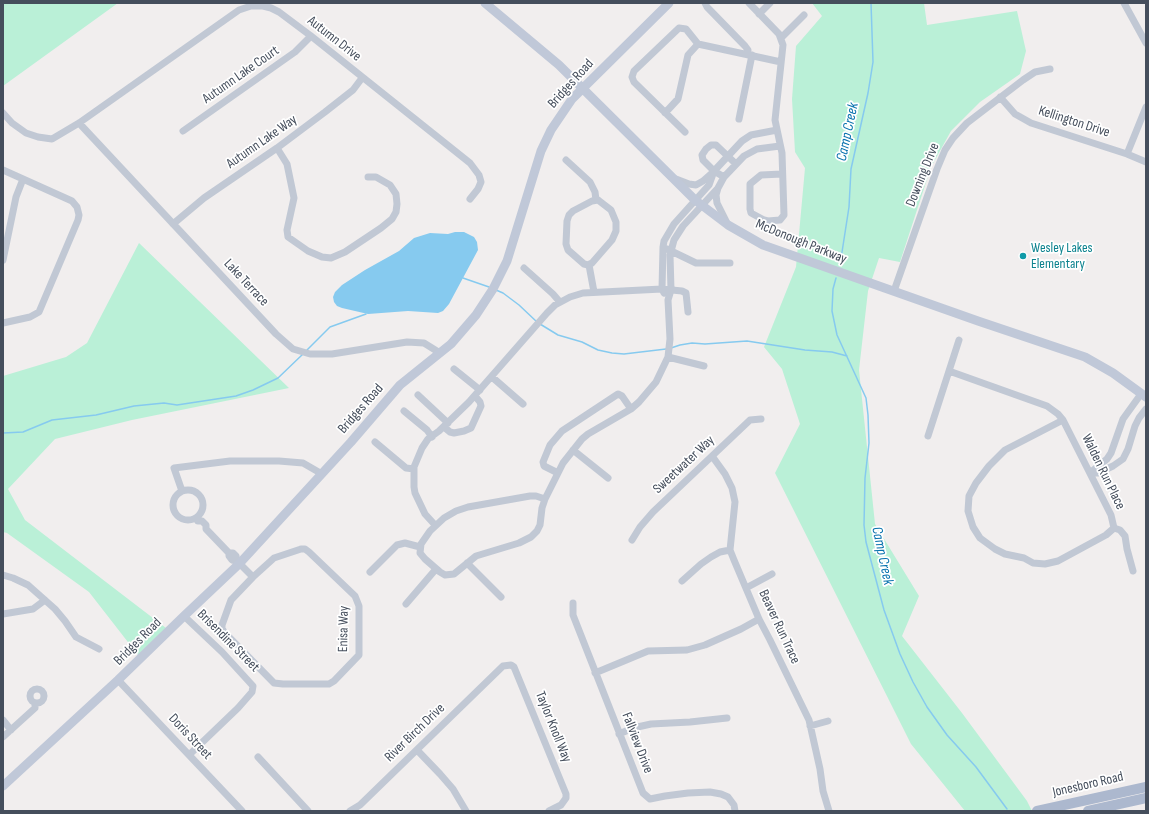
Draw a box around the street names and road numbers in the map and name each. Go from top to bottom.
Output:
street label: Autumn Drive [304,13,364,65]
street label: Autumn Lake Court [200,42,282,108]
street label: Bridges Road [545,56,597,112]
street label: Kellington Drive [1036,103,1112,141]
street label: Autumn Lake Way [224,112,300,172]
street label: Downing Drive [903,141,943,209]
street label: McDonough Parkway [753,216,849,268]
street label: Lake Terrace [220,256,272,310]
street label: Bridges Road [335,381,387,437]
street label: Walden Run Place [1077,431,1129,513]
street label: Sweetwater Way [650,432,718,498]
street label: Beaver Run Trace [755,587,803,667]
street label: Brisendine Street [193,606,263,676]
street label: Enisa Way [335,606,353,652]
street label: Bridges Road [111,615,165,669]
street label: Taylor Knoll Way [531,689,575,765]
street label: River Birch Drive [381,700,449,766]
street label: Fallview Drive [618,710,656,776]
street label: Doris Street [165,711,215,763]
street label: Jonesboro Road [1051,769,1125,801]

